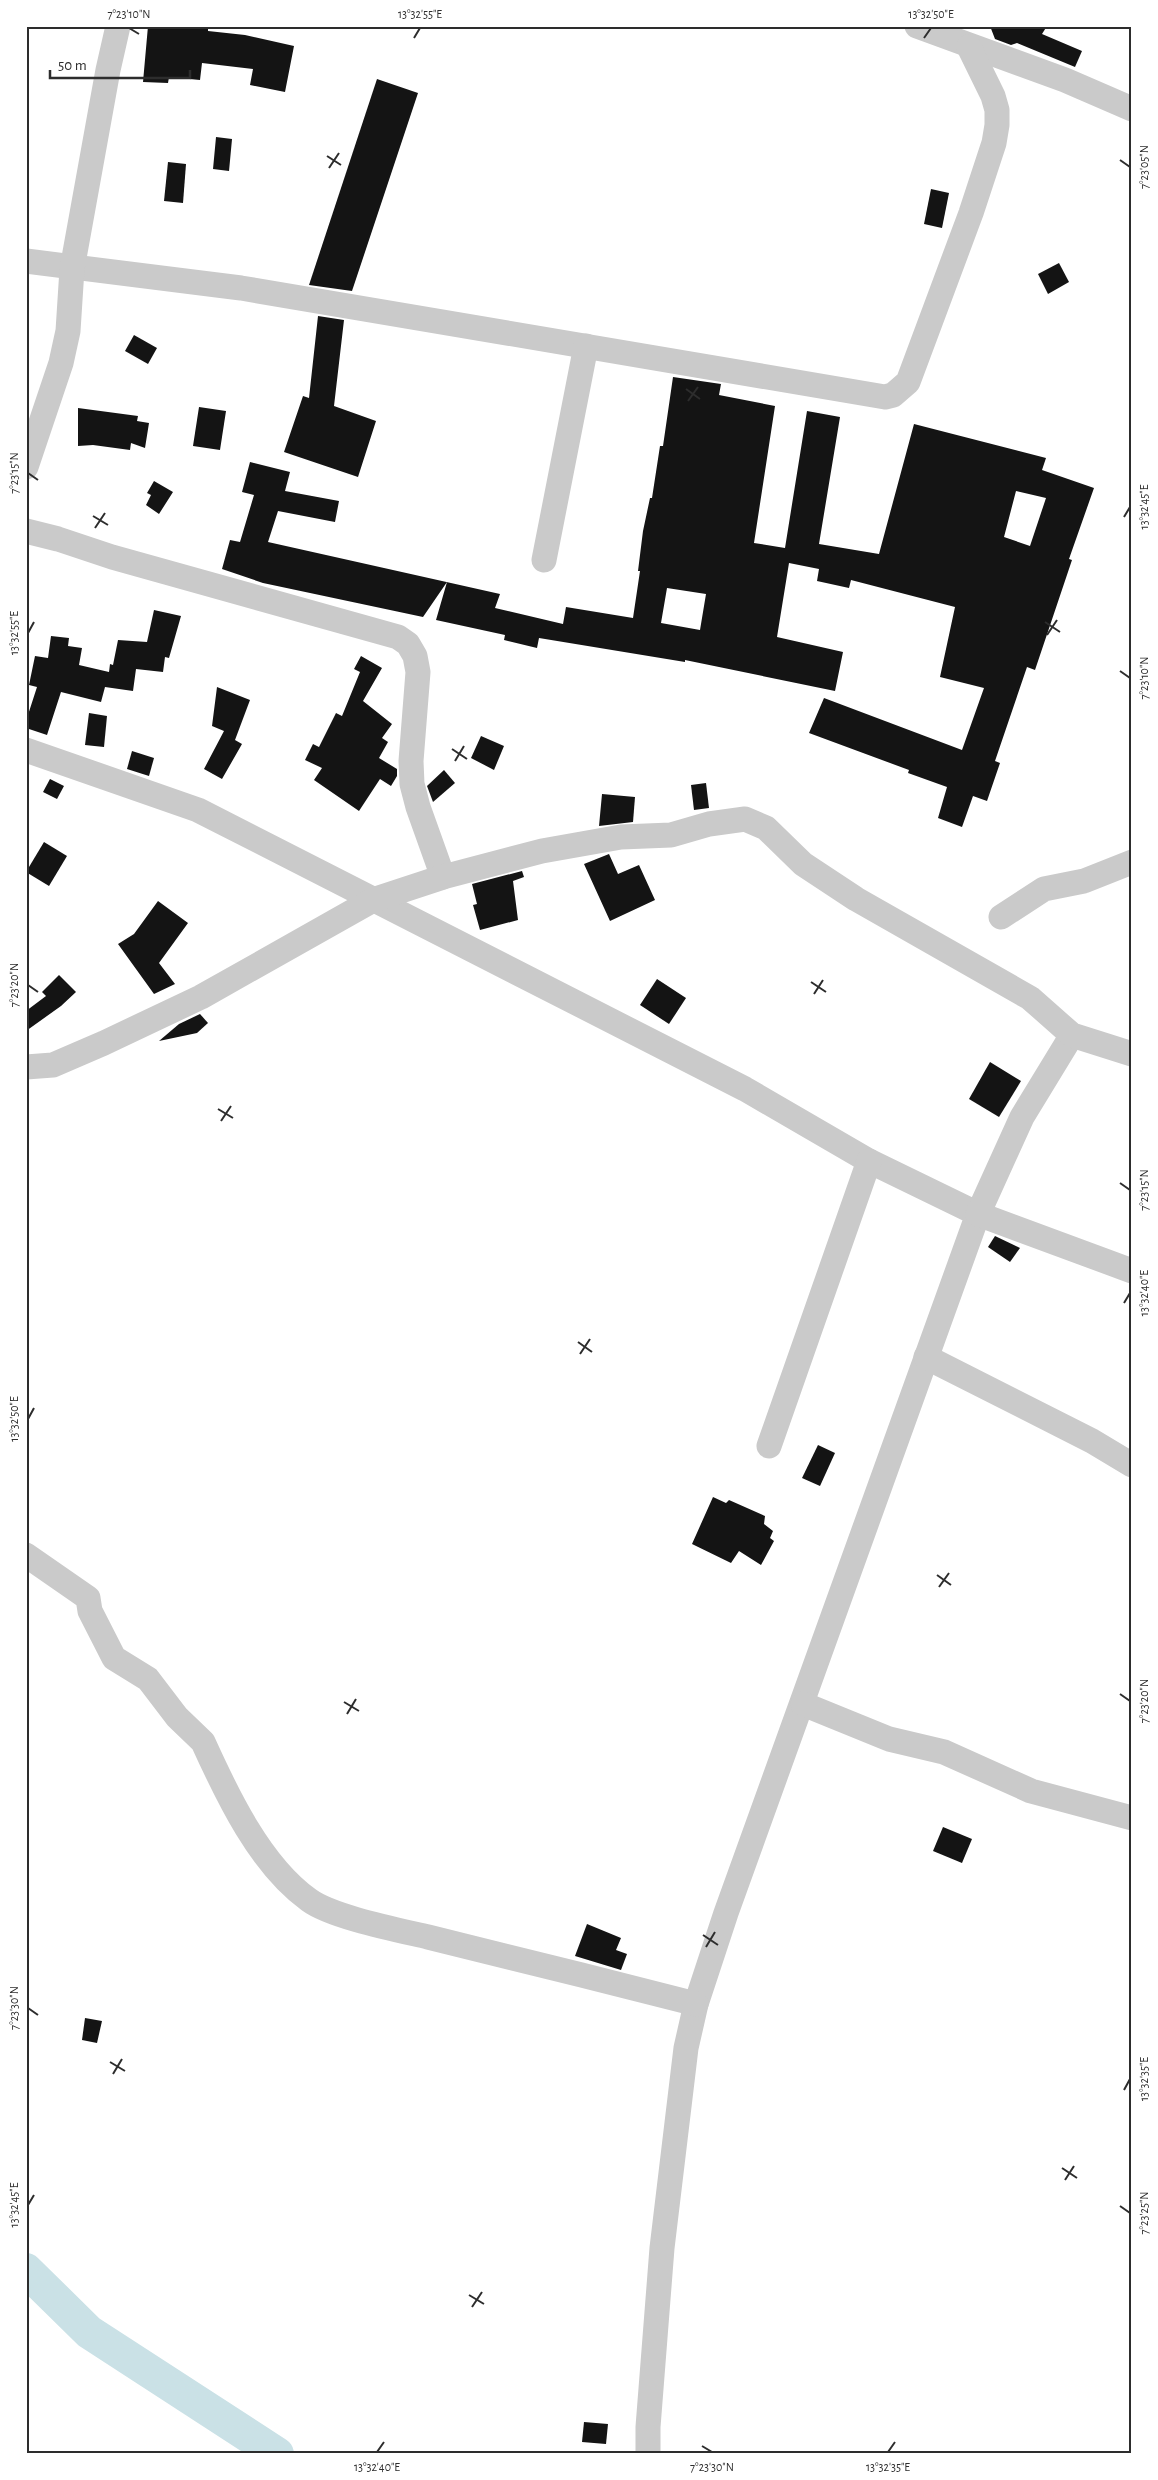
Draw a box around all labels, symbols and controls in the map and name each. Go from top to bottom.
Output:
text: 7°23'10"N [108,8,150,20]
text: 13°32'55"E [398,8,442,20]
text: 13°32'50"E [908,8,954,20]
scale bar [50,48,190,80]
text: 50 m [58,58,87,73]
text: 7°23'05"N [1138,145,1150,189]
text: 7°23'15"N [8,452,20,494]
text: 13°32'45"E [1138,484,1150,529]
text: 13°32'55"E [8,611,20,655]
text: 7°23'10"N [1138,657,1150,699]
text: 7°23'20"N [8,963,20,1007]
text: 7°23'15"N [1138,1169,1150,1211]
text: 13°32'40"E [1138,1270,1150,1316]
text: 13°32'50"E [8,1396,20,1442]
text: 7°23'20"N [1138,1679,1150,1723]
text: 7°23'30"N [8,1986,20,2030]
text: 13°32'35"E [1138,2057,1150,2101]
text: 13°32'45"E [8,2182,20,2227]
text: 7°23'25"N [1138,2192,1150,2234]
text: 13°32'40"E [354,2461,400,2473]
text: 7°23'30"N [690,2461,734,2473]
text: 13°32'35"E [866,2461,910,2473]

